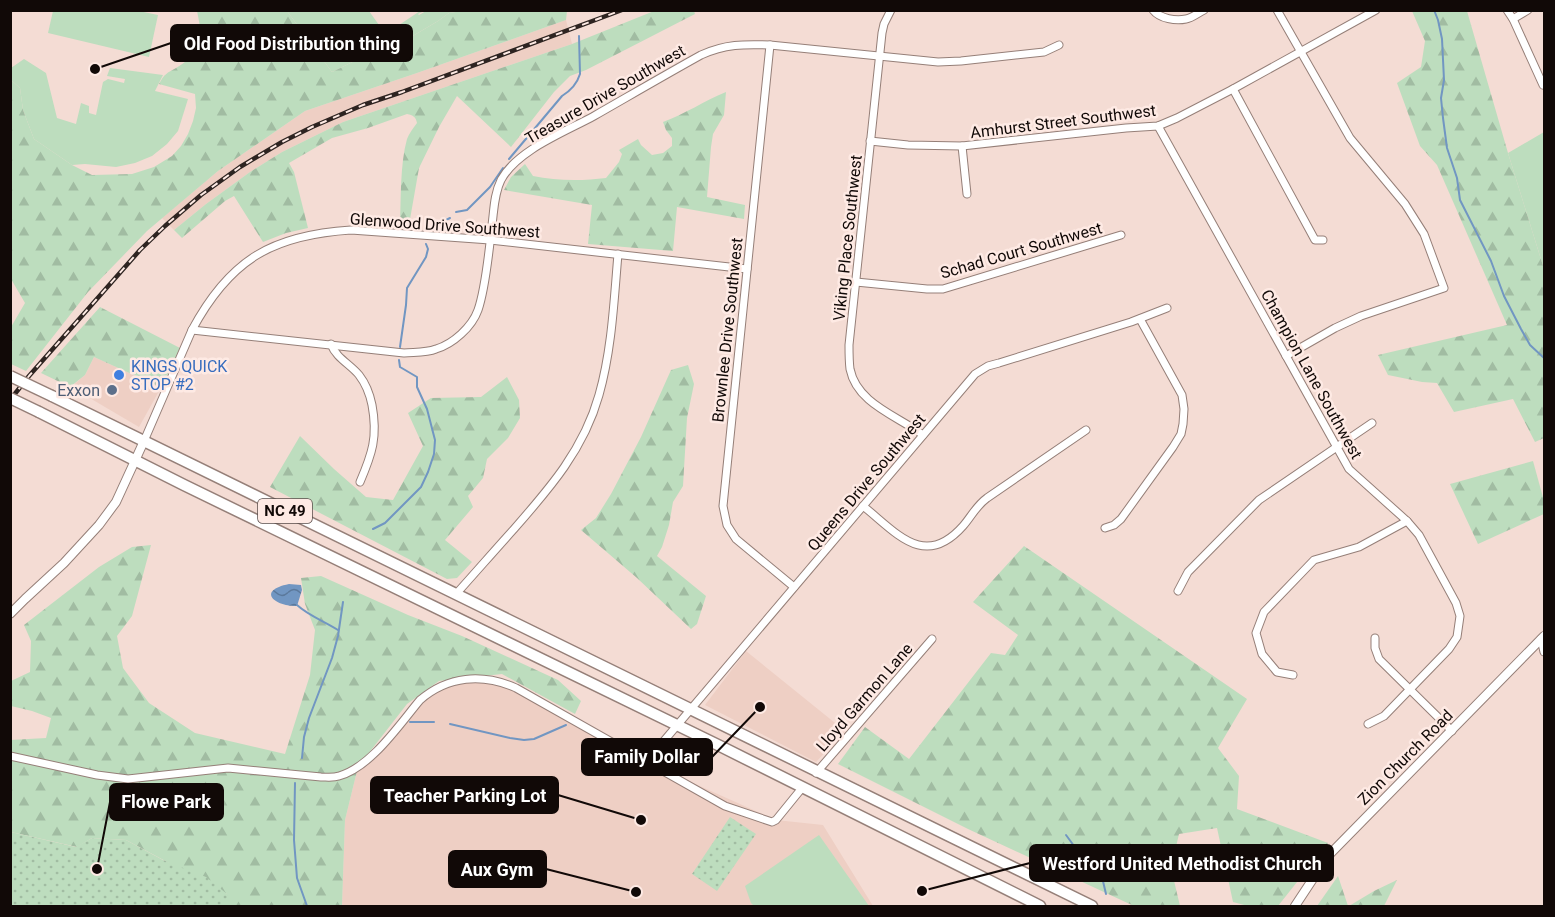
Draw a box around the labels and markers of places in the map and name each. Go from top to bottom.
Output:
callout: Old Food Distribution thing [171,25,412,61]
place label: KINGS QUICK STOP #2 [131,357,228,394]
marker: KINGS QUICK STOP #2 [112,368,126,382]
place label: Exxon [57,381,100,400]
marker: Exxon [105,383,119,397]
callout: Family Dollar [582,739,712,775]
callout: Teacher Parking Lot [371,777,558,813]
callout: Flowe Park [110,784,223,820]
callout: Westford United Methodist Church [1030,845,1333,881]
callout: Aux Gym [449,851,546,887]

